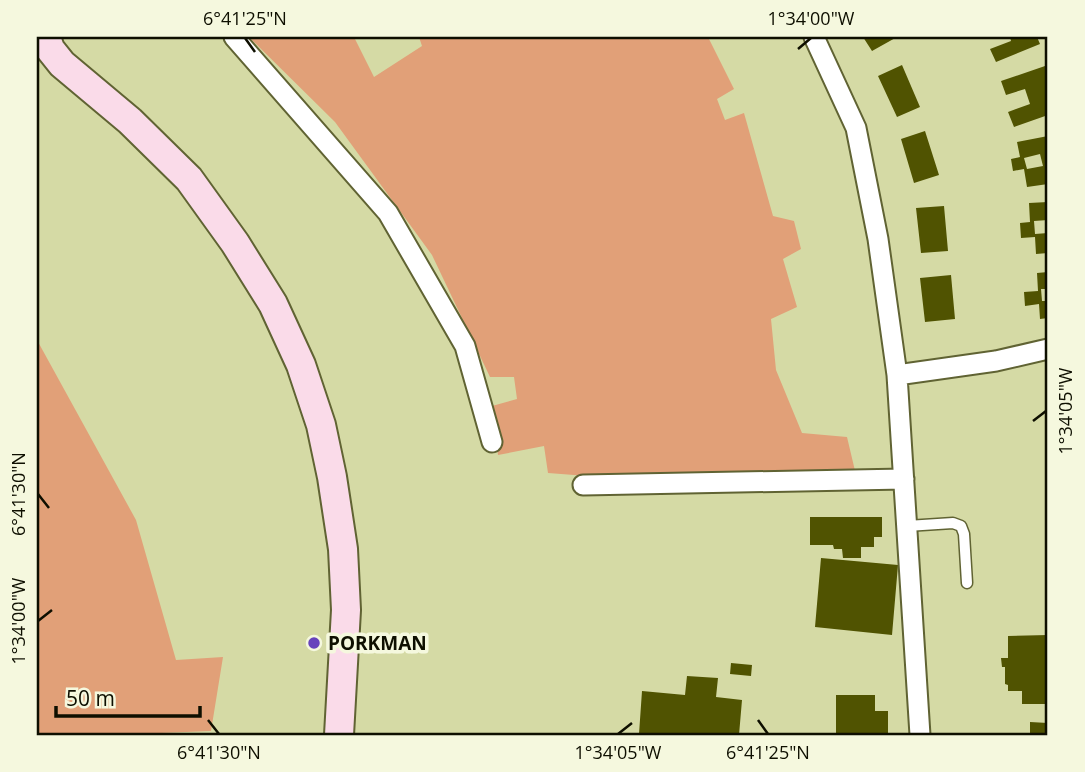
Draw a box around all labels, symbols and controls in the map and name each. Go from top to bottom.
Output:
text: 6°41'25"N [203,6,287,30]
text: 1°34'00"W [768,6,855,30]
text: 1°34'05"W [1053,367,1077,454]
text: 6°41'30"N [6,452,30,536]
text: 1°34'00"W [6,577,30,664]
place label: PORKMAN [328,630,427,656]
marker: PORKMAN [306,635,322,651]
scale bar [56,674,200,718]
text: 50 m [66,684,115,712]
text: 6°41'30"N [177,740,261,764]
text: 1°34'05"W [575,740,662,764]
text: 6°41'25"N [726,740,810,764]

